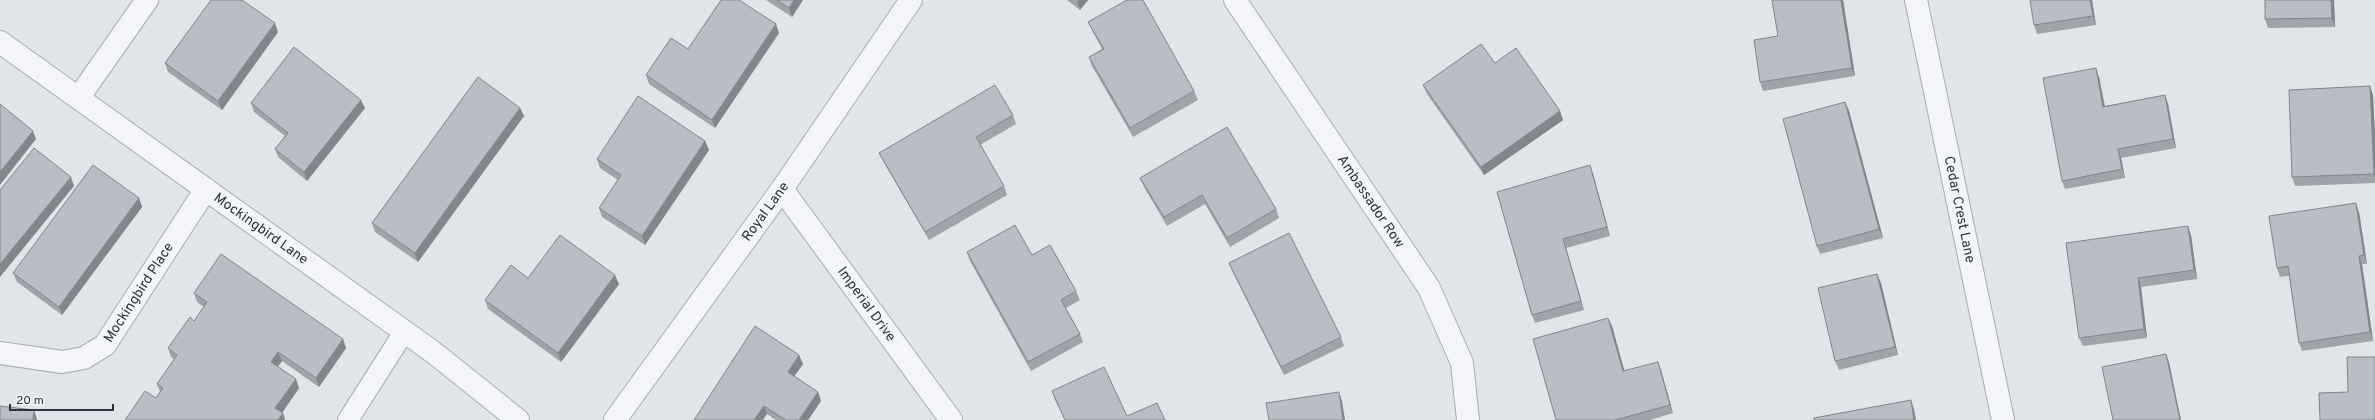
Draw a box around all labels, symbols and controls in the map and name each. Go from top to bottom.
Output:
street label: Ambassador Row [1333,152,1408,251]
street label: Cedar Crest Lane [1940,155,1979,265]
street label: Royal Lane [738,179,793,245]
street label: Mockingbird Lane [210,189,312,268]
street label: Mockingbird Place [100,239,177,346]
street label: Imperial Drive [833,264,899,345]
scale bar [10,386,113,412]
text: 20 m [16,393,44,409]

